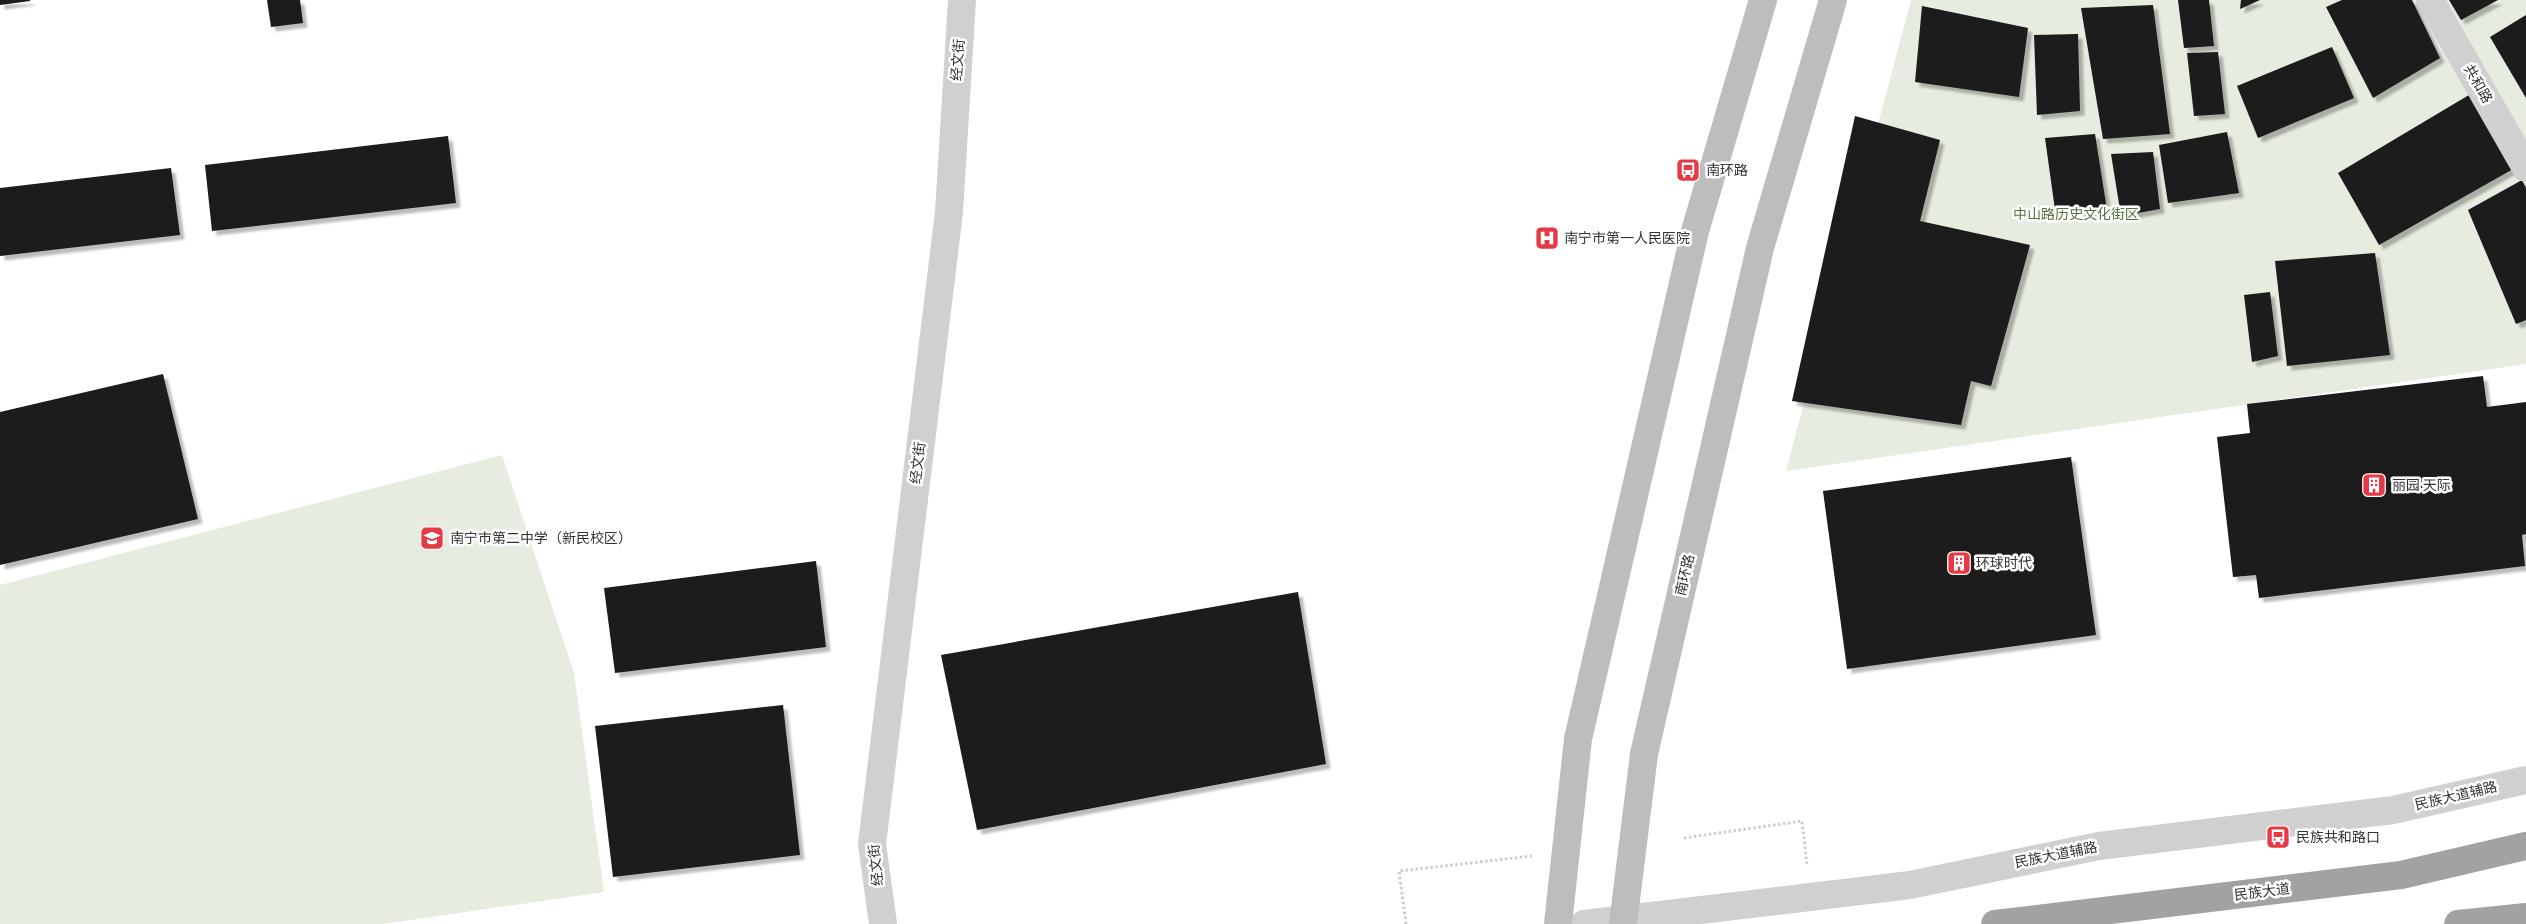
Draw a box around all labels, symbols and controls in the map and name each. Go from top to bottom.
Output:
street label: 经文街 [948,38,968,82]
street label: 共和路 [2460,62,2496,106]
bus stop icon: 南环路 [1675,157,1701,183]
place label: 南环路 [1706,162,1748,179]
park label: 中山路历史文化街区 [2013,206,2139,223]
hospital icon: 南宁市第一人民医院 [1534,225,1560,251]
place label: 南宁市第一人民医院 [1564,230,1690,247]
street label: 经文街 [907,441,929,485]
building icon: 丽园·天际 [2361,472,2387,498]
place label: 丽园·天际 [2392,477,2451,494]
school or university icon: 南宁市第二中学（新民校区） [419,525,445,551]
place label: 南宁市第二中学（新民校区） [450,530,632,547]
building icon: 环球时代 [1946,550,1972,576]
street label: 南环路 [1672,553,1698,597]
place label: 环球时代 [1976,555,2032,572]
street label: 民族大道辅路 [2413,778,2499,814]
bus stop icon: 民族共和路口 [2265,824,2291,850]
place label: 民族共和路口 [2296,829,2380,846]
street label: 民族大道辅路 [2013,839,2099,871]
street label: 经文街 [865,843,887,887]
street label: 民族大道 [2233,880,2291,904]

